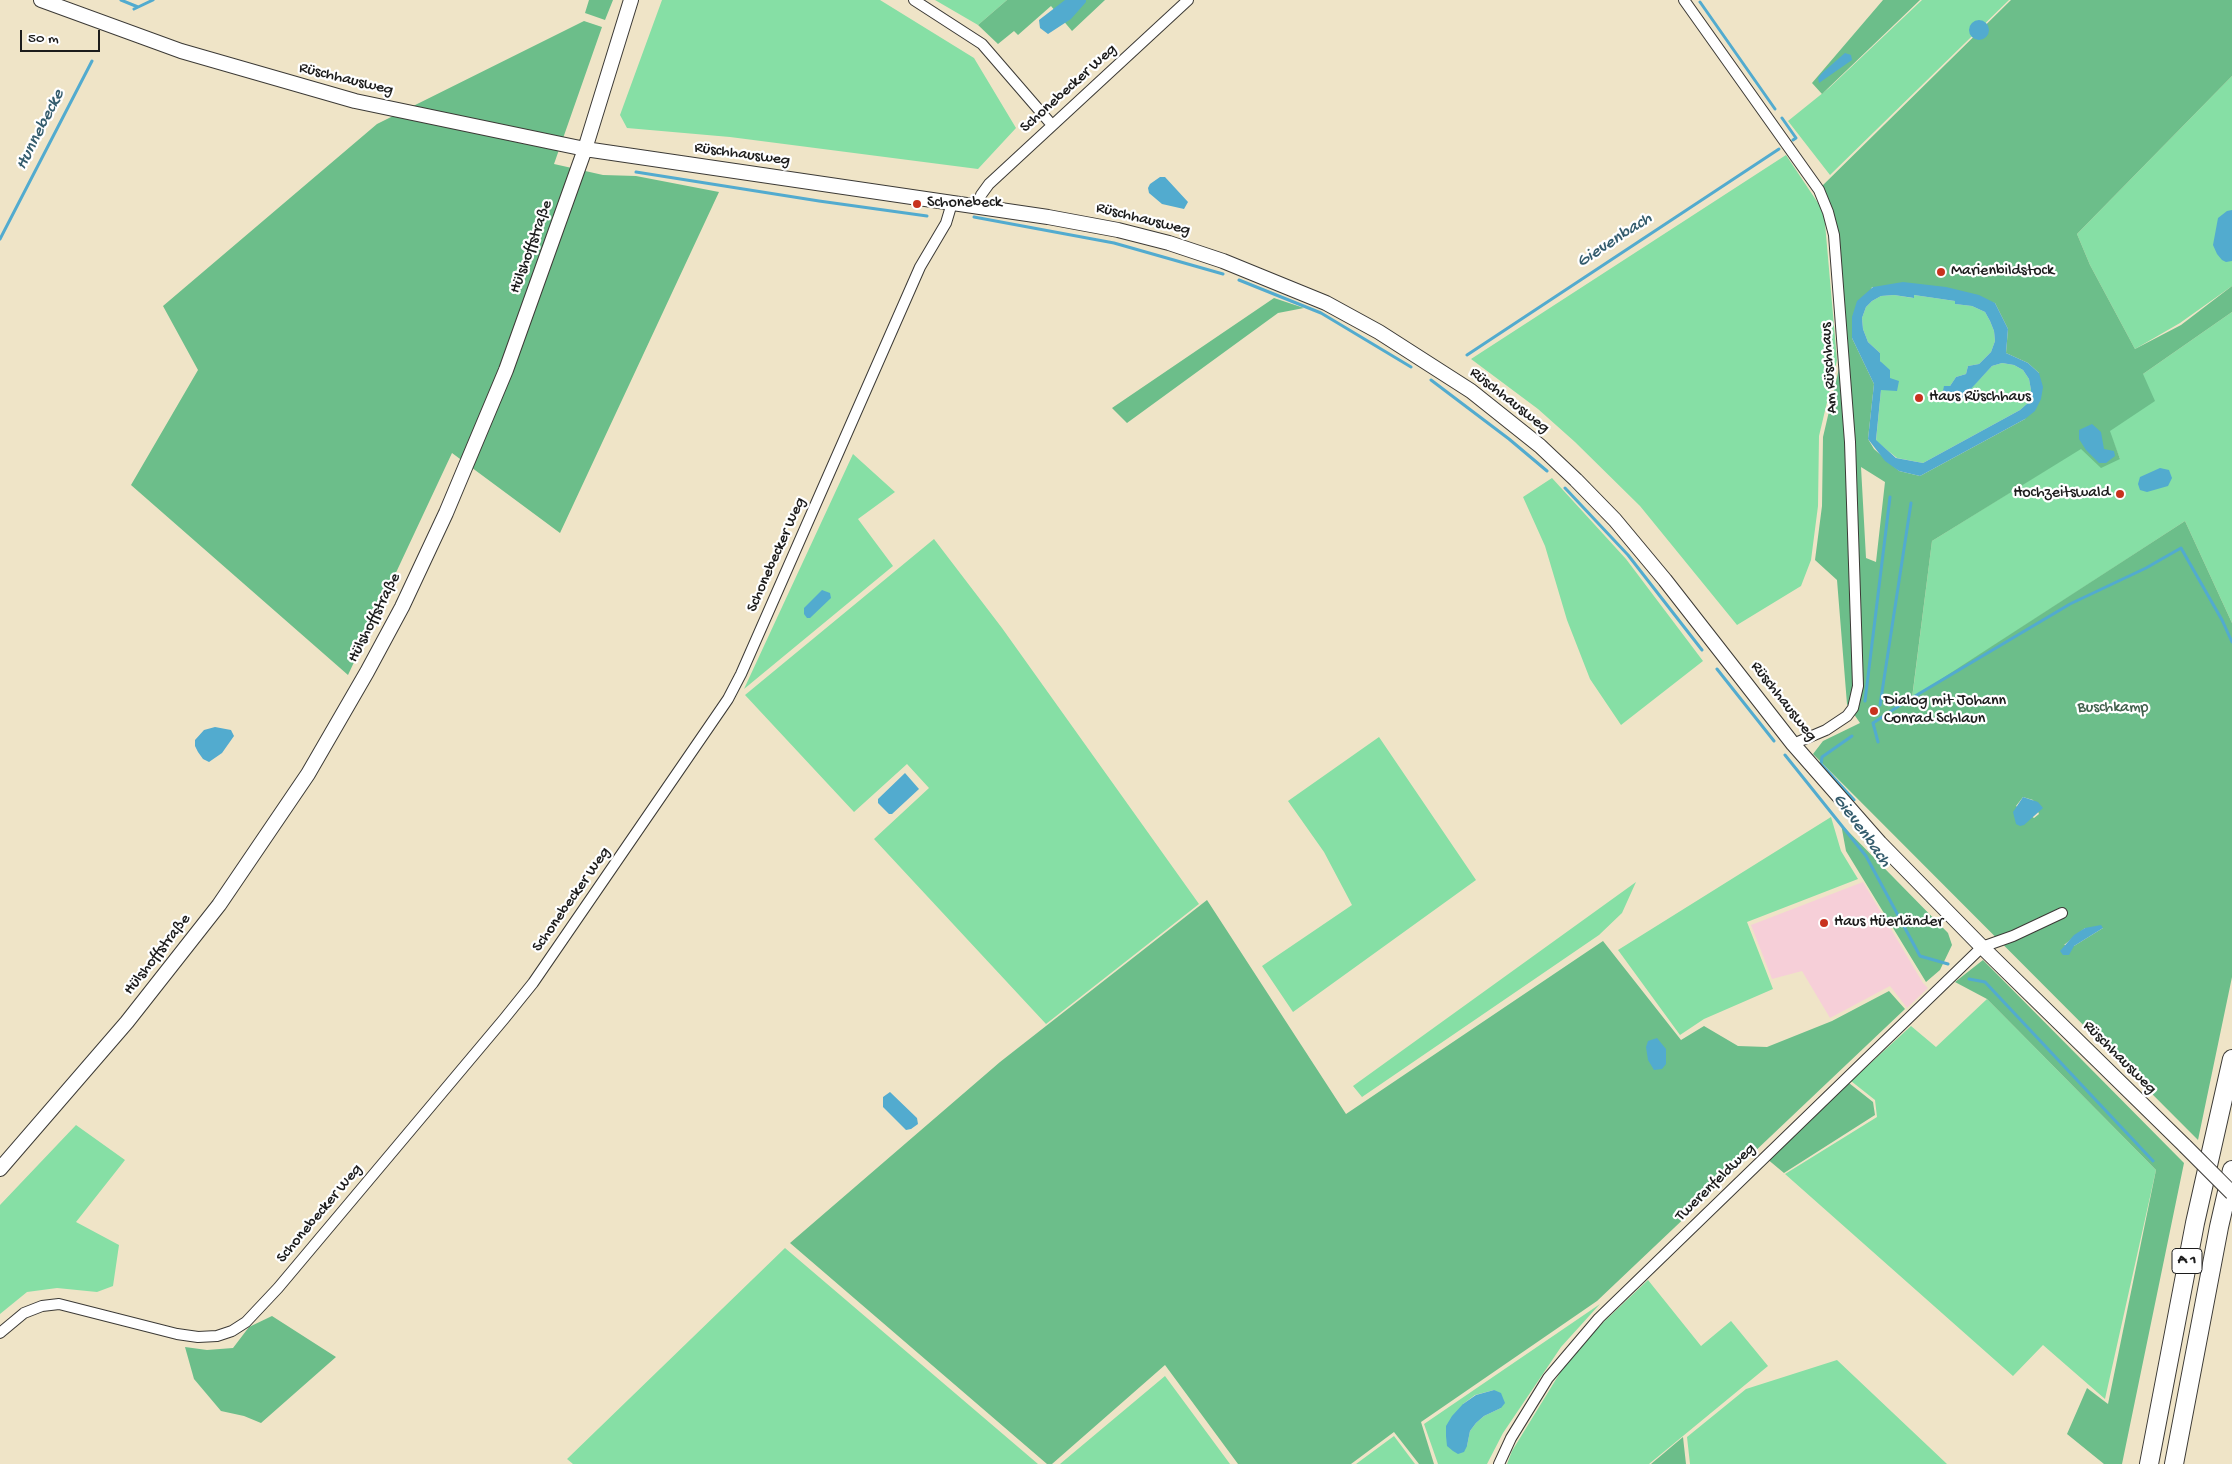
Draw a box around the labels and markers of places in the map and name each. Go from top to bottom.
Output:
place label: Schonebeck [927,194,1002,214]
marker: Schonebeck [911,198,923,210]
place label: Marienbildstock [1951,262,2054,282]
marker: Marienbildstock [1935,266,1947,278]
place label: Haus Rüschhaus [1929,388,2031,408]
marker: Haus Rüschhaus [1913,392,1925,404]
place label: Hochzeitswald [2013,484,2110,504]
marker: Hochzeitswald [2114,488,2126,500]
place label: Dialog mit Johann Conrad Schlaun [1884,692,2006,730]
marker: Dialog mit Johann Conrad Schlaun [1868,705,1880,717]
place label: Haus Hüerländer [1834,913,1943,933]
marker: Haus Hüerländer [1818,917,1830,929]

